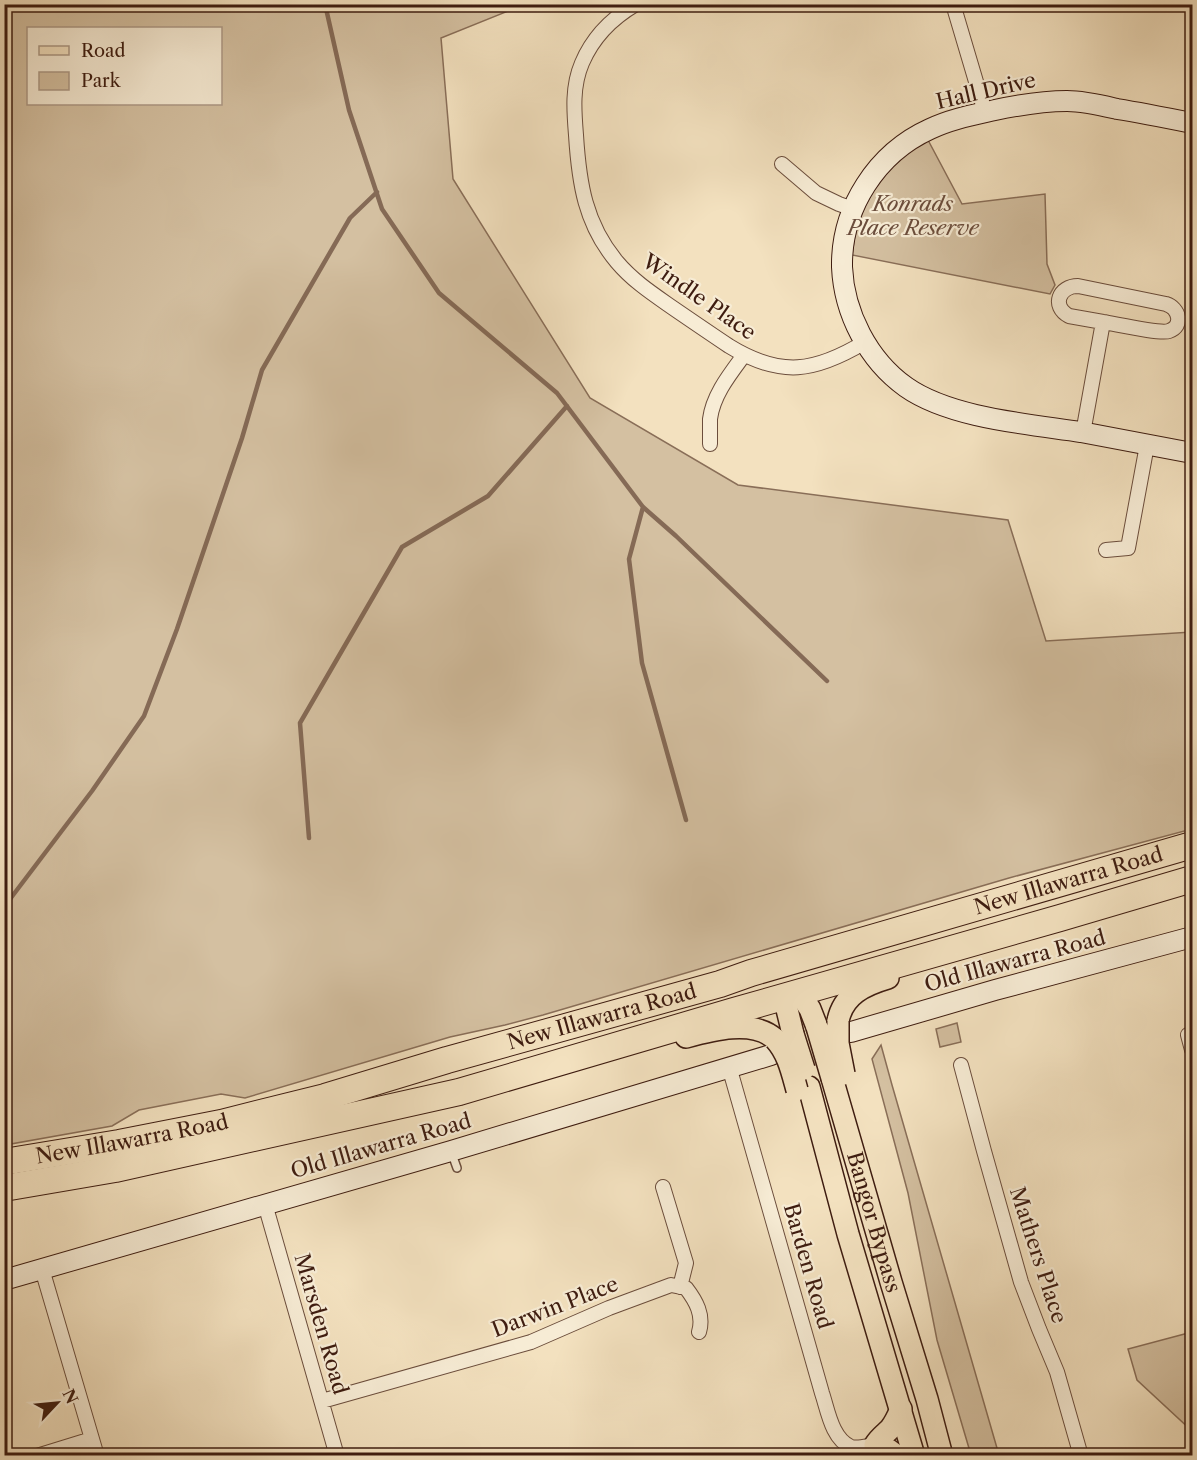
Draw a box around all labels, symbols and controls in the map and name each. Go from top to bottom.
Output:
legend [27,27,222,105]
text: Road [81,40,126,62]
street label: Hall Drive [934,67,1038,114]
text: Park [81,70,122,92]
park label: Konrads Place Reserve [845,191,980,240]
street label: Windle Place [637,248,761,345]
street label: New Illawarra Road [971,841,1166,920]
street label: Old Illawarra Road [922,924,1108,997]
street label: New Illawarra Road [504,978,699,1055]
street label: Old Illawarra Road [288,1108,474,1183]
street label: New Illawarra Road [34,1109,231,1169]
street label: Bangor Bypass [842,1149,906,1295]
street label: Mathers Place [1005,1183,1072,1326]
street label: Barden Road [779,1200,838,1332]
street label: Marsden Road [289,1251,354,1397]
street label: Darwin Place [488,1271,622,1342]
north arrow [27,1373,87,1433]
text: N [58,1386,83,1407]

